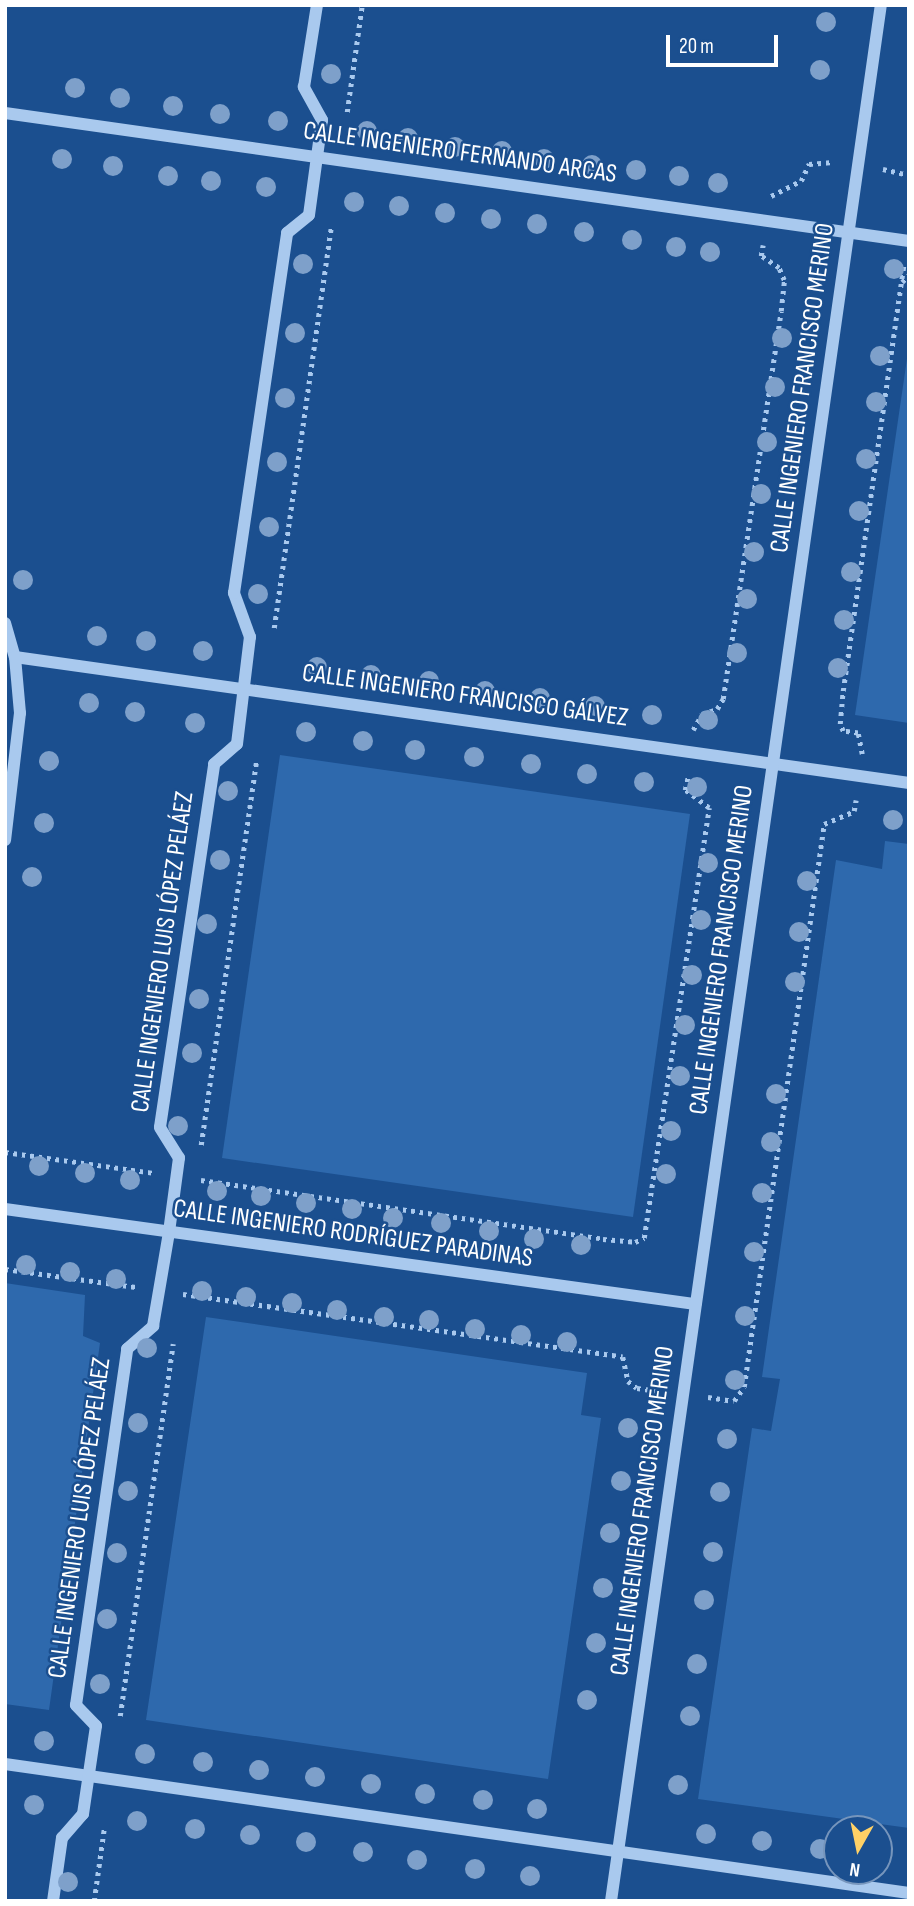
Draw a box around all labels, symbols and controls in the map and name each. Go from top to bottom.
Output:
scale bar [669,21,781,65]
text: 20 m [679,34,714,59]
street label: CALLE INGENIERO FERNANDO ARCAS [301,116,619,190]
street label: CALLE INGENIERO FRANCISCO MERINO [764,221,842,555]
street label: CALLE INGENIERO FRANCISCO GÁLVEZ [300,658,630,734]
street label: CALLE INGENIERO FRANCISCO MERINO [683,783,761,1117]
street label: CALLE INGENIERO LUIS LÓPEZ PELÁEZ [125,790,201,1114]
street label: CALLE INGENIERO RODRÍGUEZ PARADINAS [171,1193,535,1275]
street label: CALLE INGENIERO FRANCISCO MERINO [604,1344,682,1678]
street label: CALLE INGENIERO LUIS LÓPEZ PELÁEZ [42,1356,118,1680]
north arrow [823,1815,893,1885]
text: N [848,1857,862,1881]

